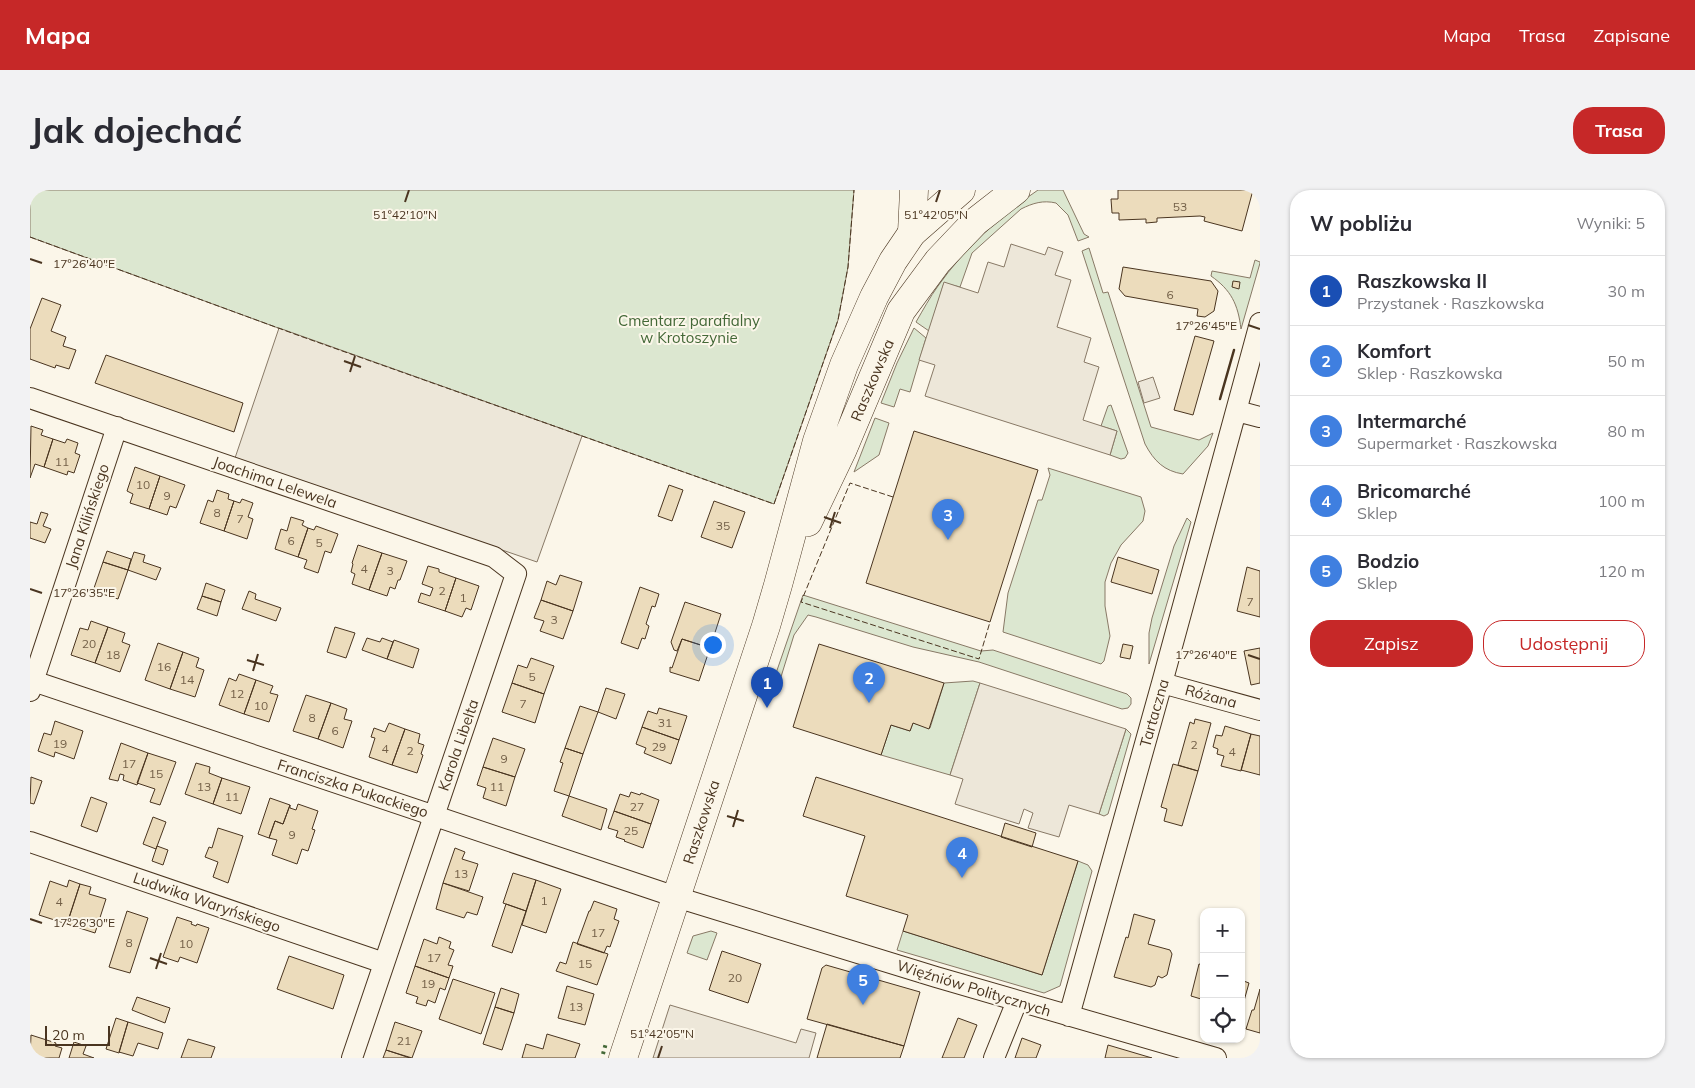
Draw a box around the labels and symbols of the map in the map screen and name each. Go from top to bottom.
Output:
house number: 53 [1173,199,1187,214]
text: 51°42'10"N [373,207,437,222]
text: 51°42'05"N [904,207,968,222]
text: 17°26'40"E [53,256,115,271]
house number: 6 [1166,287,1174,302]
park label: Cmentarz parafialny w Krotoszynie [618,311,760,347]
text: 17°26'45"E [1175,318,1237,333]
street label: Raszkowska [846,336,898,424]
street label: Joachima Lelewela [210,452,340,512]
house number: 11 [55,454,69,469]
street label: Jana Kilińskiego [61,461,113,571]
house number: 10 [136,477,150,492]
house number: 9 [163,488,171,503]
pin: 3 [932,499,964,540]
house number: 8 [213,505,221,520]
house number: 7 [236,511,244,526]
house number: 35 [716,518,730,533]
house number: 6 [287,533,295,548]
house number: 5 [315,535,323,550]
house number: 4 [360,561,368,576]
house number: 3 [386,563,394,578]
house number: 2 [438,583,446,598]
text: 17°26'35"E [53,585,115,600]
house number: 1 [459,590,467,605]
house number: 7 [1246,594,1254,609]
house number: 3 [550,612,558,627]
your location [700,632,726,658]
house number: 20 [82,636,96,651]
house number: 18 [106,647,120,662]
text: 17°26'40"E [1175,647,1237,662]
house number: 16 [157,659,171,674]
pin: 2 [853,662,885,703]
pin: 1 [751,667,783,708]
house number: 5 [528,669,536,684]
house number: 14 [180,672,194,687]
street label: Tartaczna [1135,677,1173,749]
street label: Różana [1183,680,1239,712]
house number: 12 [230,686,244,701]
house number: 7 [519,696,527,711]
street label: Karola Libelta [433,697,483,793]
house number: 10 [254,698,268,713]
house number: 8 [308,710,316,725]
house number: 31 [658,715,672,730]
house number: 6 [331,723,339,738]
house number: 19 [53,736,67,751]
house number: 2 [1190,737,1198,752]
house number: 29 [652,739,666,754]
house number: 4 [381,741,389,756]
house number: 2 [406,743,414,758]
house number: 4 [1228,744,1236,759]
house number: 9 [500,751,508,766]
street label: Franciszka Pukackiego [275,755,431,821]
house number: 17 [122,756,136,771]
house number: 15 [149,766,163,781]
street label: Raszkowska [678,777,724,867]
house number: 13 [197,779,211,794]
house number: 11 [490,779,504,794]
house number: 11 [225,789,239,804]
house number: 27 [630,799,644,814]
house number: 25 [624,823,638,838]
house number: 9 [288,827,296,842]
pin: 4 [946,837,978,878]
house number: 13 [454,866,468,881]
street label: Ludwika Waryńskiego [131,868,283,936]
house number: 1 [540,893,548,908]
house number: 4 [55,894,63,909]
text: 17°26'30"E [53,915,115,930]
house number: 17 [591,925,605,940]
house number: 8 [125,935,133,950]
house number: 10 [179,936,193,951]
house number: 17 [427,950,441,965]
street label: Więźniów Politycznych [895,955,1053,1021]
house number: 15 [578,956,592,971]
pin: 5 [847,964,879,1005]
house number: 20 [728,970,742,985]
house number: 19 [421,976,435,991]
house number: 13 [569,999,583,1014]
scale bar [45,1023,110,1046]
text: 51°42'05"N [630,1026,694,1041]
house number: 21 [397,1033,411,1048]

